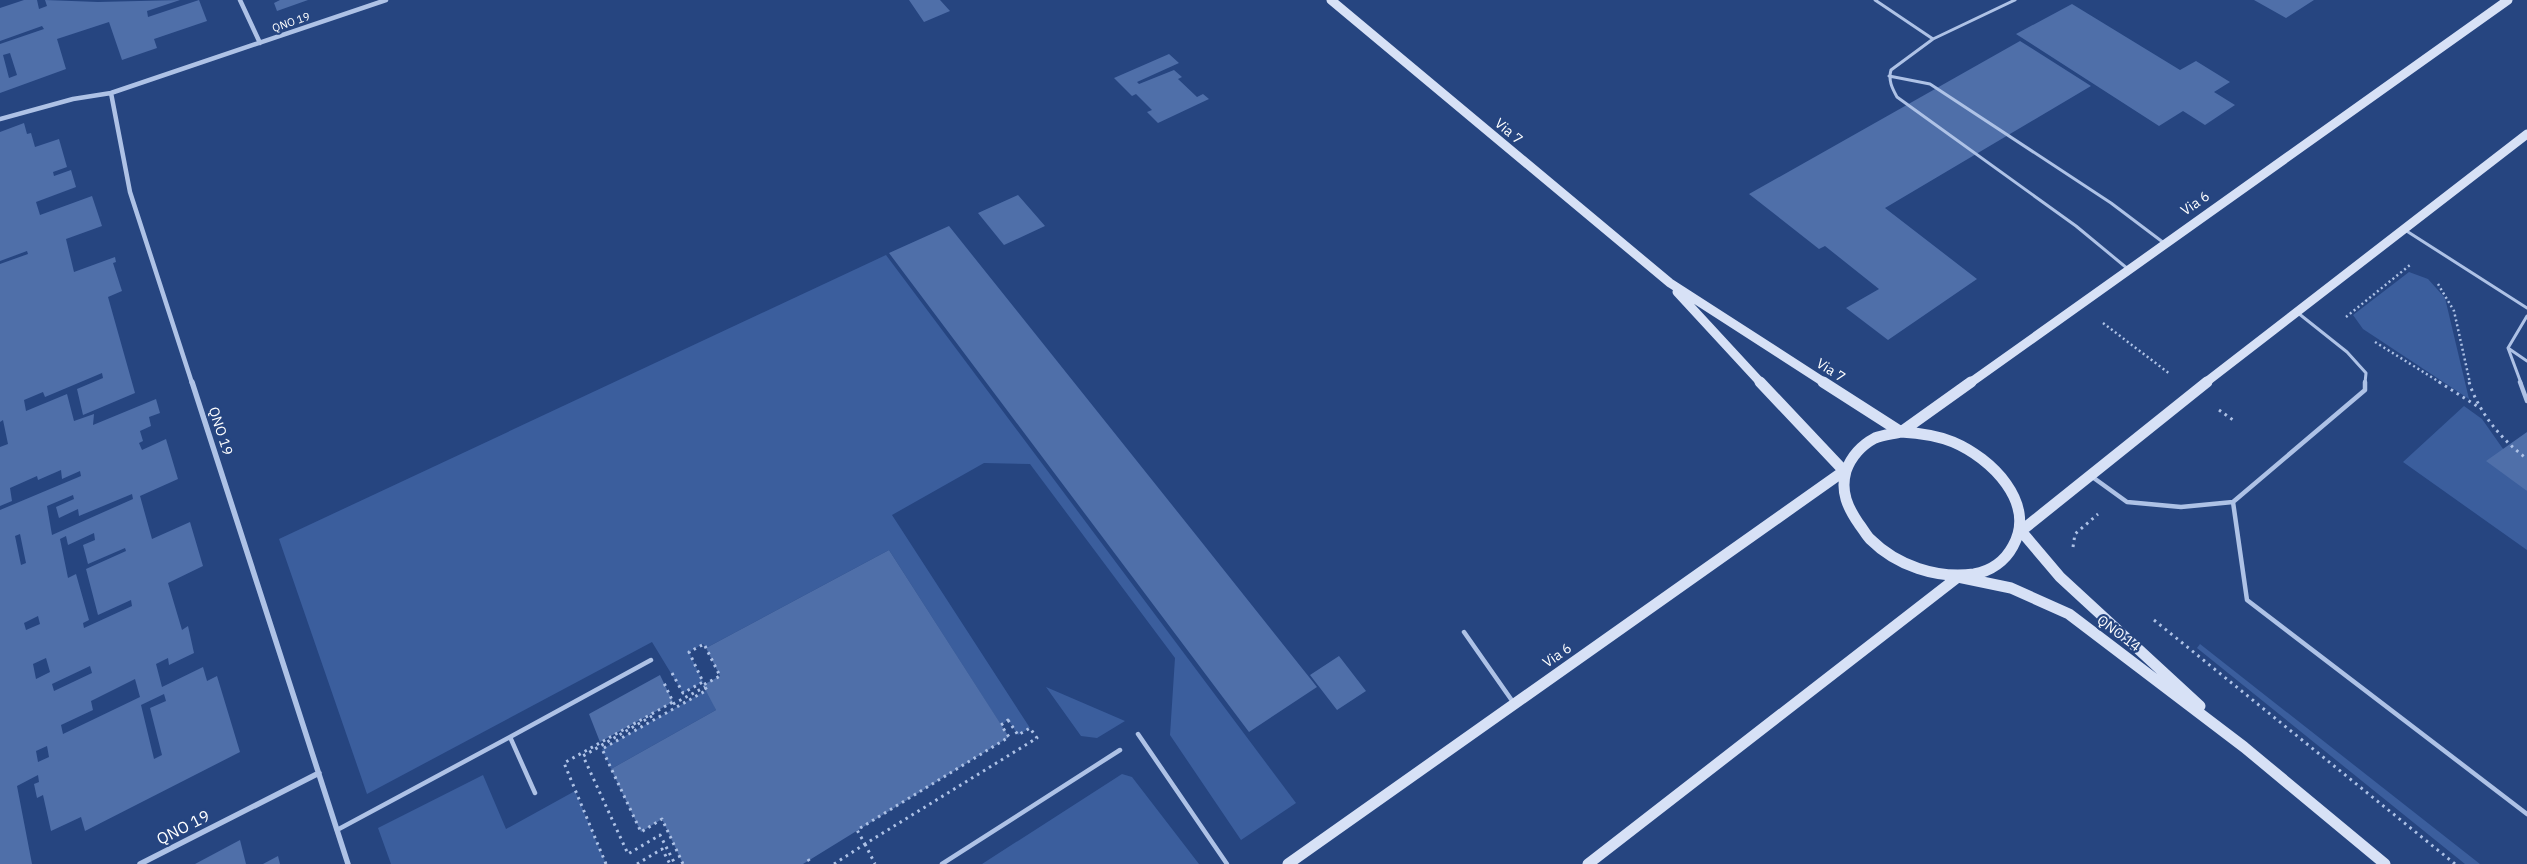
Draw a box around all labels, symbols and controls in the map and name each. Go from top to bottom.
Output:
street label: QNO 19 [270,9,312,35]
street label: Via 7 [1491,114,1527,148]
street label: Via 6 [2177,187,2213,219]
street label: Via 7 [1813,354,1849,386]
street label: QNO 19 [205,405,237,457]
street label: QNO 14 [2094,611,2144,655]
street label: Via 6 [1539,639,1575,671]
street label: QNO 19 [153,805,213,849]

